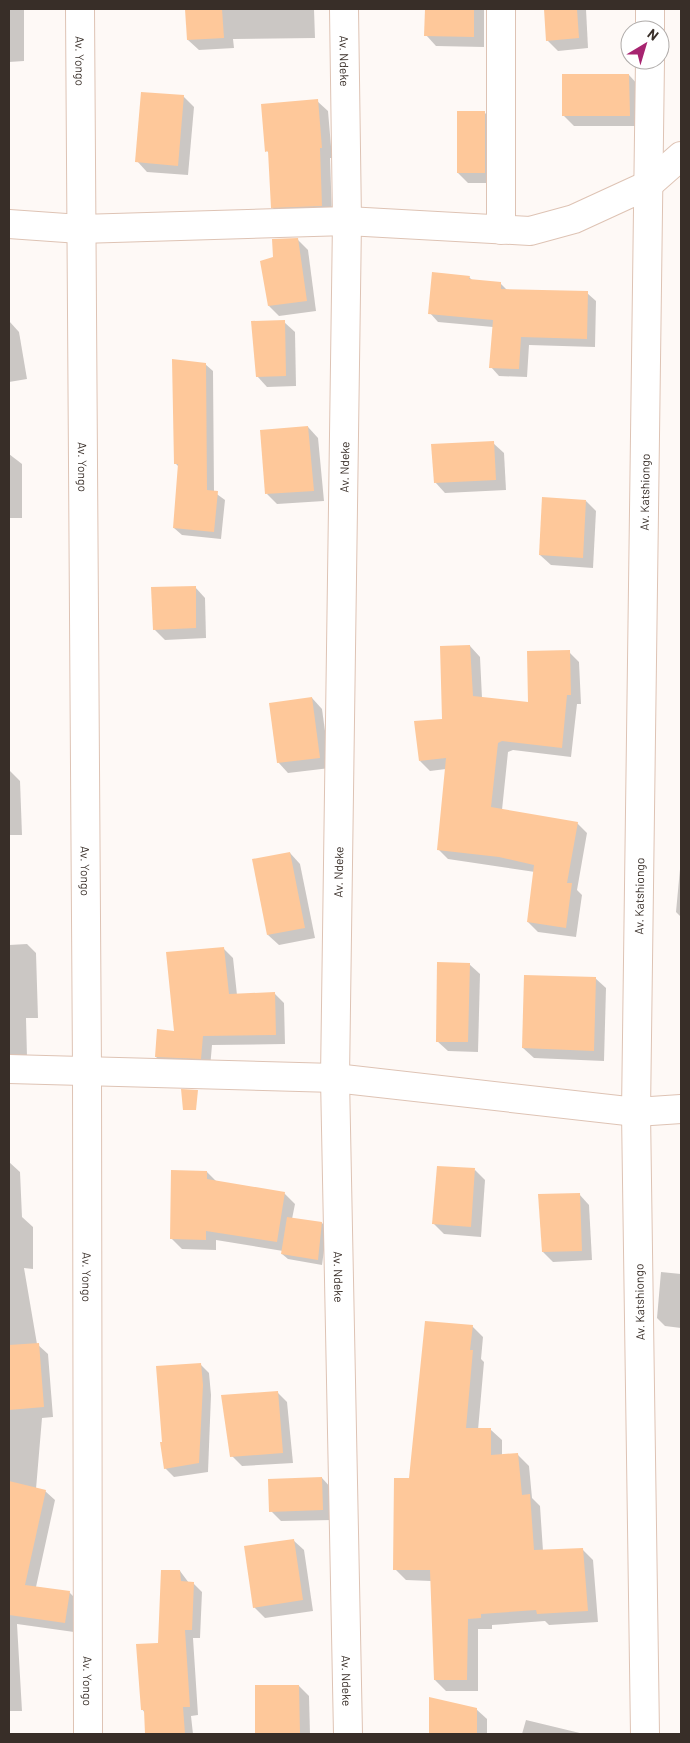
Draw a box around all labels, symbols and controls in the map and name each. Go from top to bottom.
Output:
north arrow [620,20,670,70]
text: N [644,25,662,44]
street label: Av. Ndeke [337,35,352,87]
street label: Av. Yongo [73,36,88,86]
street label: Av. Ndeke [337,441,351,493]
street label: Av. Yongo [76,442,90,492]
street label: Av. Katshiongo [637,454,652,531]
street label: Av. Yongo [79,846,93,896]
street label: Av. Ndeke [331,846,345,898]
street label: Av. Katshiongo [631,857,646,935]
street label: Av. Ndeke [331,1251,346,1303]
street label: Av. Yongo [80,1252,94,1302]
street label: Av. Katshiongo [631,1263,647,1341]
street label: Av. Ndeke [339,1655,354,1707]
street label: Av. Yongo [81,1656,95,1706]

